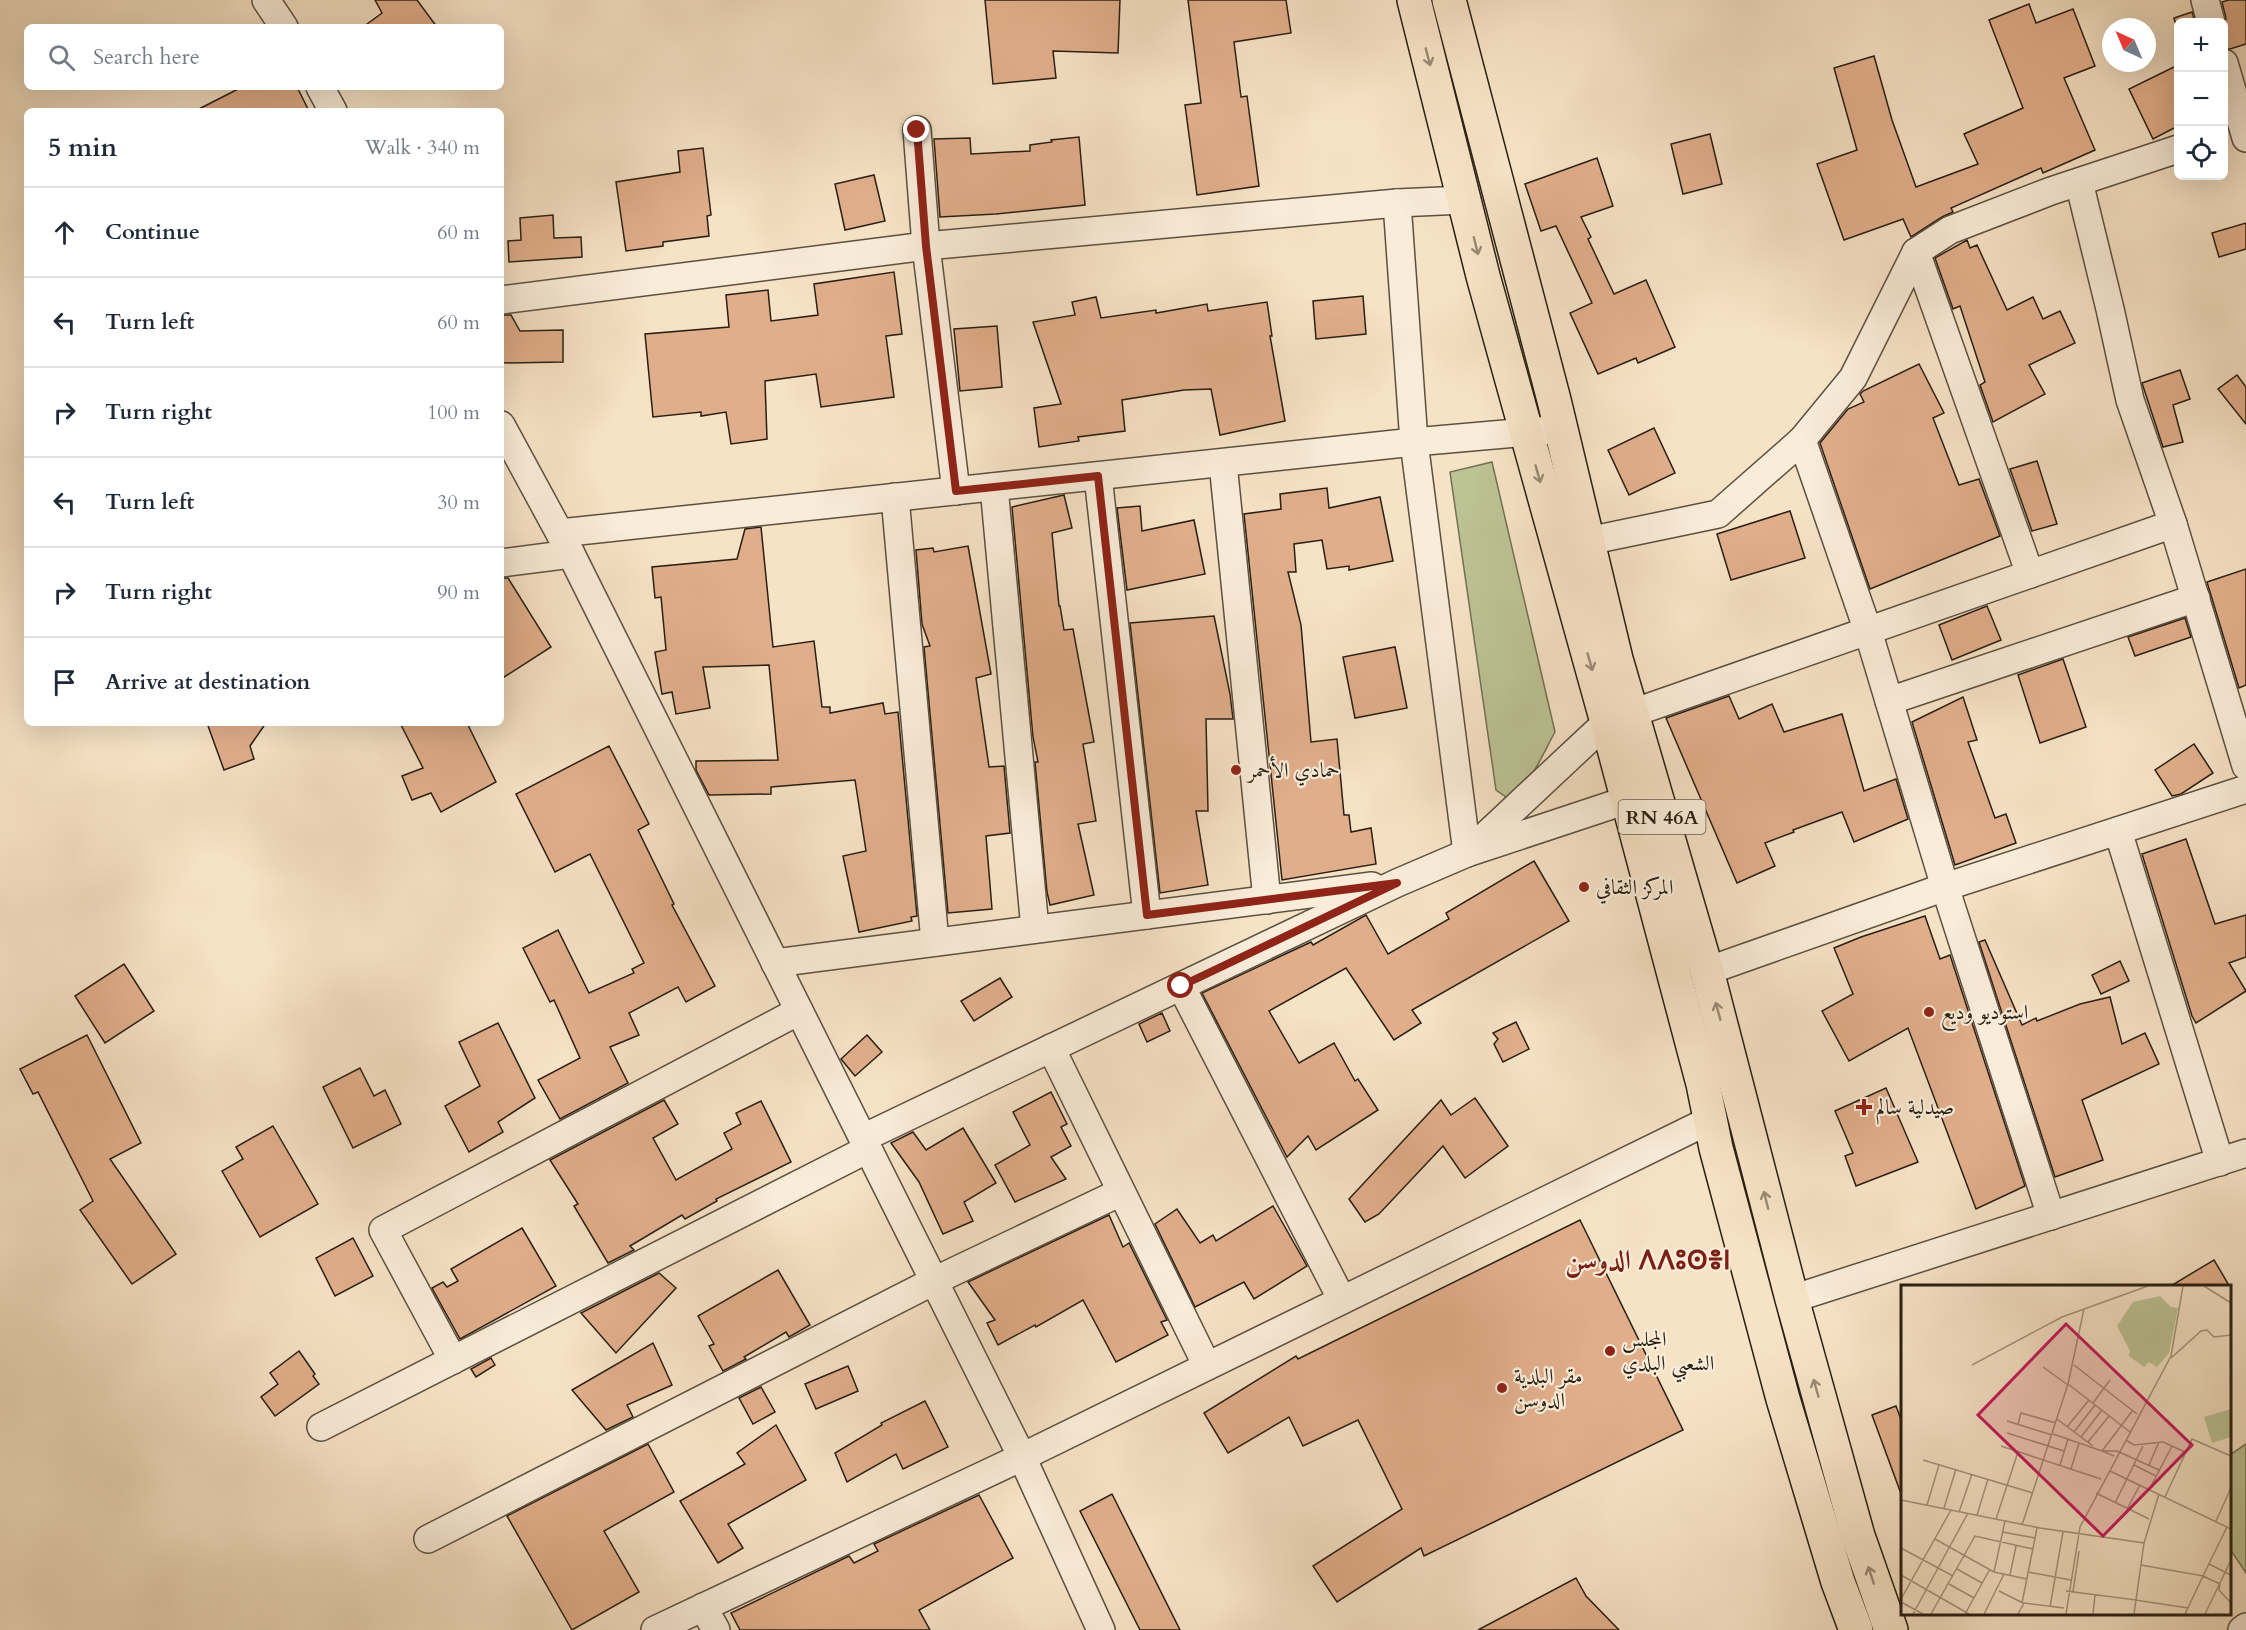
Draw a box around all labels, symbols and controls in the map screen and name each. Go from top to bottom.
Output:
north arrow [2102,18,2156,72]
map controls [2174,18,2228,180]
button: + [2174,18,2228,72]
search box [24,24,504,90]
icon: search [45,41,78,74]
text: Search here [93,42,200,72]
one-way arrow [1423,47,1435,66]
button: − [2174,72,2228,126]
route end [903,116,929,142]
button: locate [2174,126,2228,180]
text: 5 min [48,130,117,165]
text: Walk · 340 m [365,134,480,161]
icon: ahead [48,216,81,249]
text: Continue [105,217,200,247]
text: 60 m [437,219,480,246]
one-way arrow [1470,236,1482,255]
icon: left [48,306,81,339]
text: Turn left [105,307,194,337]
text: 60 m [437,309,480,336]
icon: right [48,396,81,429]
text: Turn right [105,397,212,427]
text: 100 m [427,399,480,426]
one-way arrow [1533,465,1544,484]
icon: left [48,486,81,519]
text: Turn left [105,487,194,517]
text: 30 m [437,489,480,516]
icon: right [48,576,81,609]
text: Turn right [105,577,212,607]
text: 90 m [437,579,480,606]
one-way arrow [1585,652,1596,671]
icon: arrive [48,666,81,699]
text: Arrive at destination [105,667,310,697]
place label: حمادي الأحمر [1246,755,1340,786]
marker: حمادي الأحمر [1229,763,1243,777]
road number: RN 46A [1618,800,1706,834]
place label: المركز الثقافي [1596,873,1673,904]
marker: المركز الثقافي [1577,880,1591,894]
route start [1167,972,1193,998]
place label: استوديو وديع [1941,998,2028,1031]
one-way arrow [1711,1001,1723,1020]
marker: استوديو وديع [1922,1005,1936,1019]
place label: صيدلية سالم [1876,1093,1954,1125]
marker: صيدلية سالم [1857,1100,1871,1114]
one-way arrow [1760,1190,1772,1209]
district label: الدوسن ⴷⴷⵓⵙⴻⵏ [1565,1242,1731,1279]
inset map [1901,1285,2231,1615]
place label: المجلس الشعبي البلدي [1622,1325,1714,1383]
marker: المجلس الشعبي البلدي [1603,1344,1617,1358]
place label: مقر البلدية الدوسن [1514,1362,1582,1415]
one-way arrow [1810,1379,1822,1398]
marker: مقر البلدية الدوسن [1495,1381,1509,1395]
one-way arrow [1865,1566,1876,1585]

